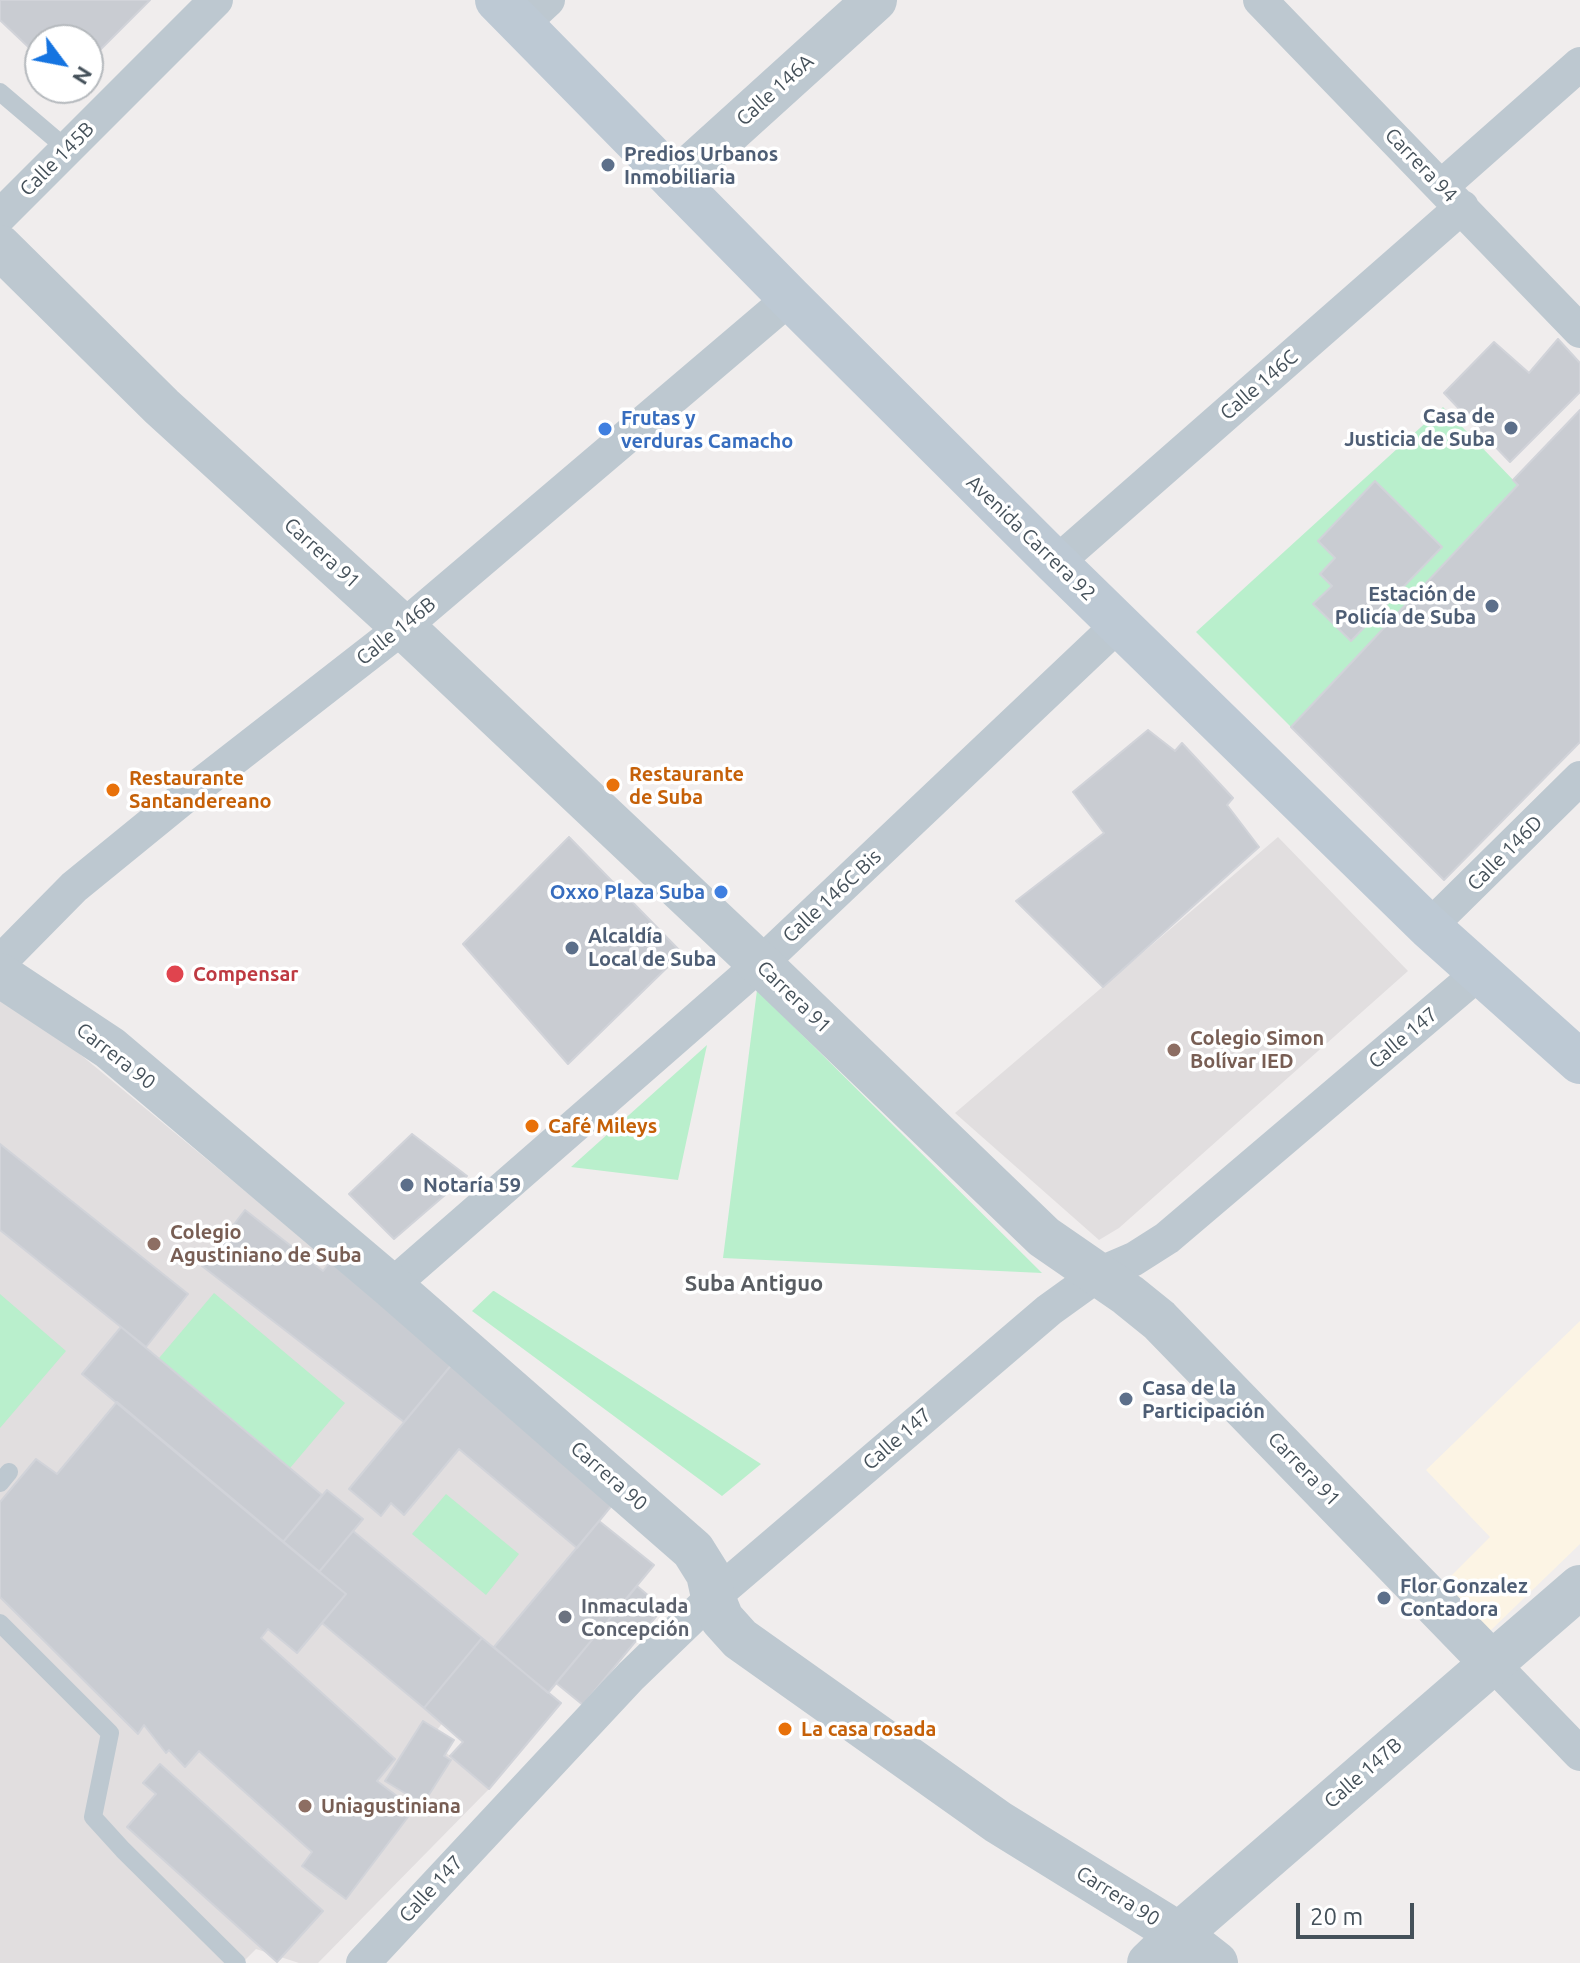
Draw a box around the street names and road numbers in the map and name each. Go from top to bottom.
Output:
street label: Calle 146A [731,49,819,131]
street label: Calle 145B [15,117,99,201]
street label: Carrera 94 [1380,123,1462,207]
street label: Calle 146C [1215,345,1303,425]
street label: Avenida Carrera 92 [961,470,1101,606]
street label: Carrera 91 [279,513,365,593]
street label: Calle 146B [351,592,441,670]
street label: Calle 146D [1462,810,1548,896]
street label: Calle 146C Bis [778,844,886,948]
street label: Carrera 91 [752,956,836,1038]
street label: Calle 147 [1364,1002,1442,1074]
street label: Carrera 90 [72,1018,160,1094]
street label: Calle 147 [858,1403,936,1475]
street label: Carrera 91 [1263,1427,1345,1511]
street label: Carrera 90 [566,1436,652,1516]
street label: Calle 147B [1319,1733,1407,1813]
street label: Calle 147 [394,1851,468,1927]
street label: Carrera 90 [1072,1861,1164,1931]

